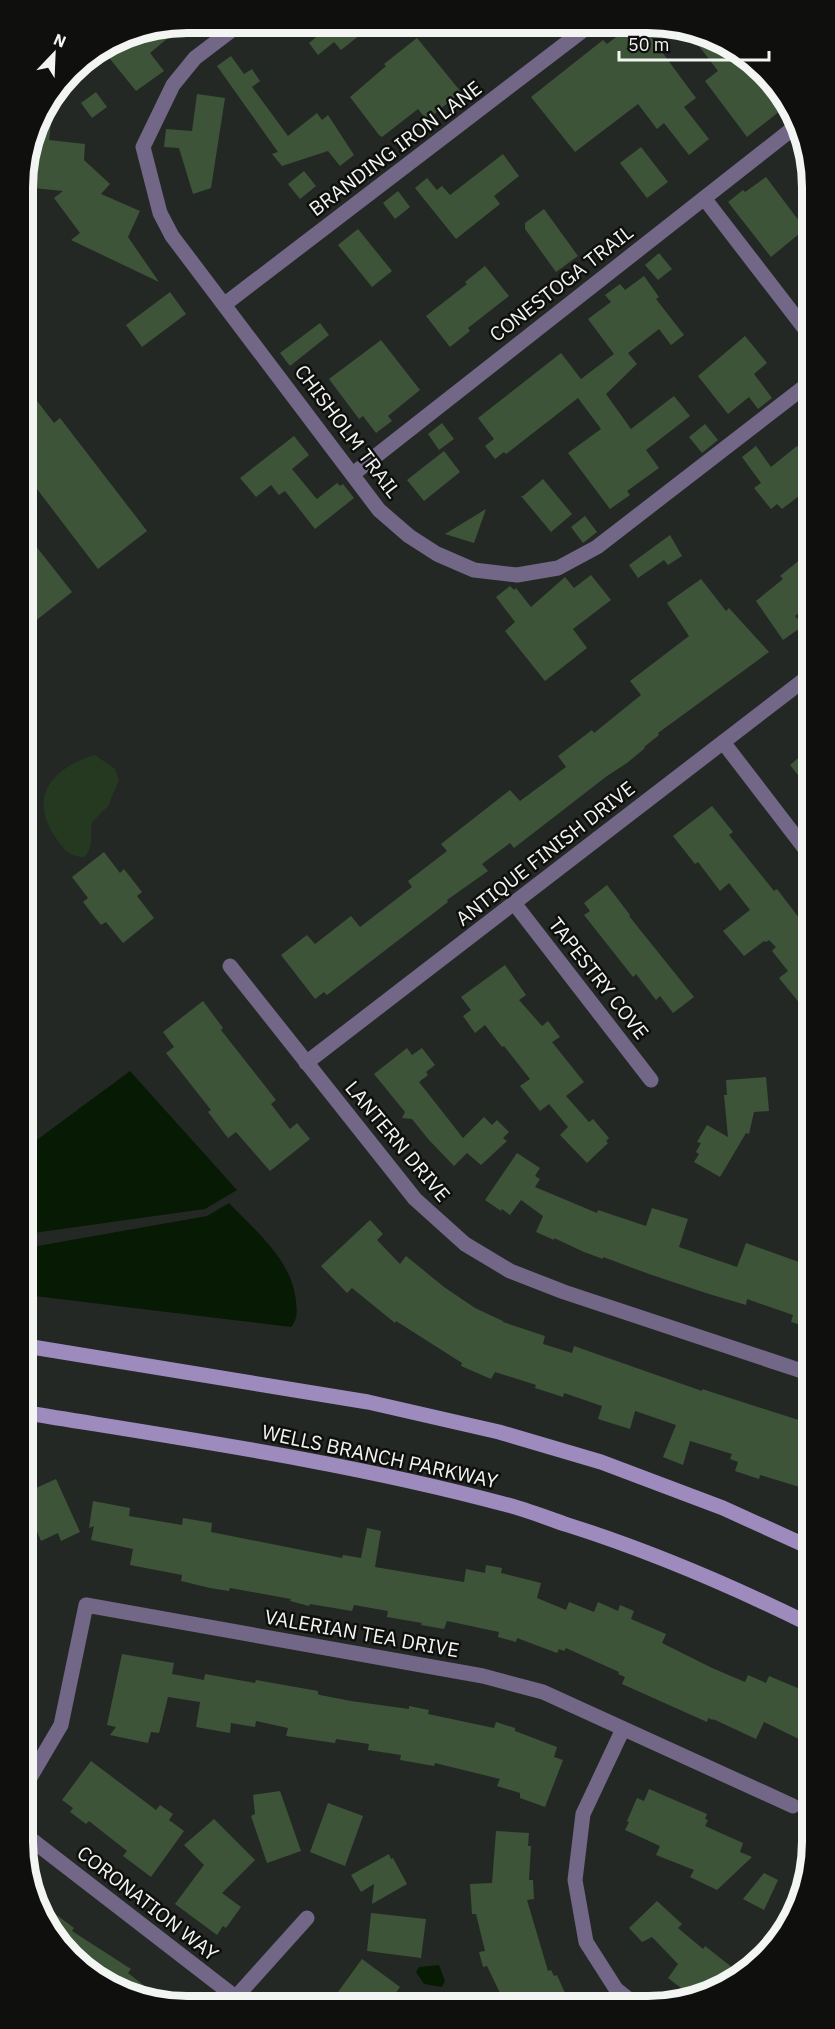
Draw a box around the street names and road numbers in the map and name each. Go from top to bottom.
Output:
street label: BRANDING IRON LANE [303,74,487,222]
street label: CONESTOGA TRAIL [484,218,638,348]
street label: CHISHOLM TRAIL [289,359,407,503]
street label: ANTIQUE FINISH DRIVE [450,775,640,931]
street label: TAPESTRY COVE [543,911,655,1045]
street label: LANTERN DRIVE [339,1075,457,1207]
street label: WELLS BRANCH PARKWAY [260,1418,501,1494]
street label: VALERIAN TEA DRIVE [263,1603,461,1663]
street label: CORONATION WAY [72,1839,224,1967]

